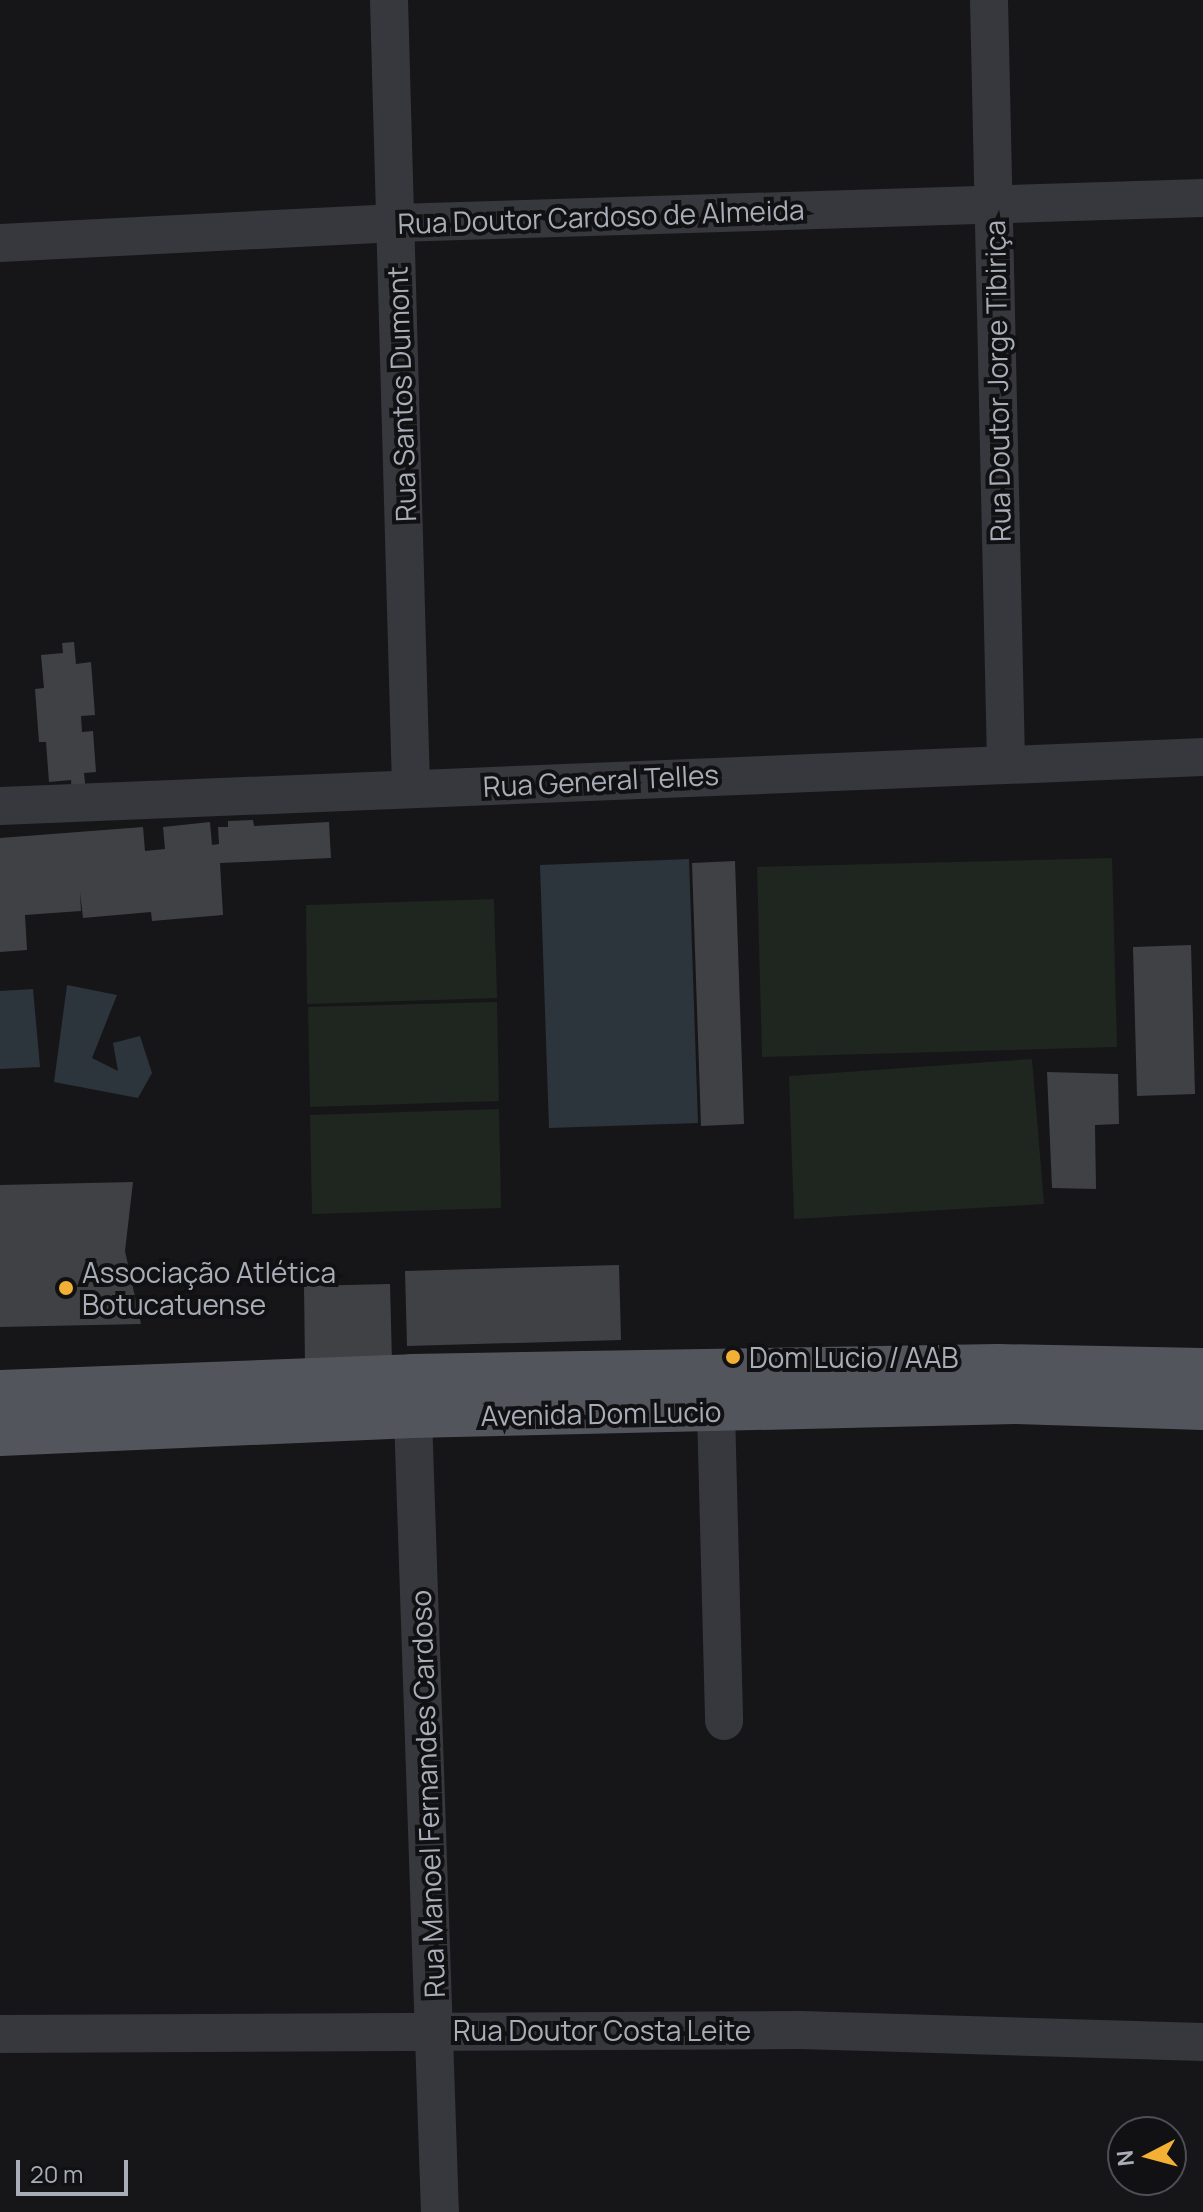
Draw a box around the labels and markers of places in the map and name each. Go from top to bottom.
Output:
place label: Associação Atlética Botucatuense [82,1255,336,1321]
marker: Associação Atlética Botucatuense [57,1279,75,1297]
place label: Dom Lucio / AAB [749,1340,959,1374]
marker: Dom Lucio / AAB [724,1348,742,1366]

